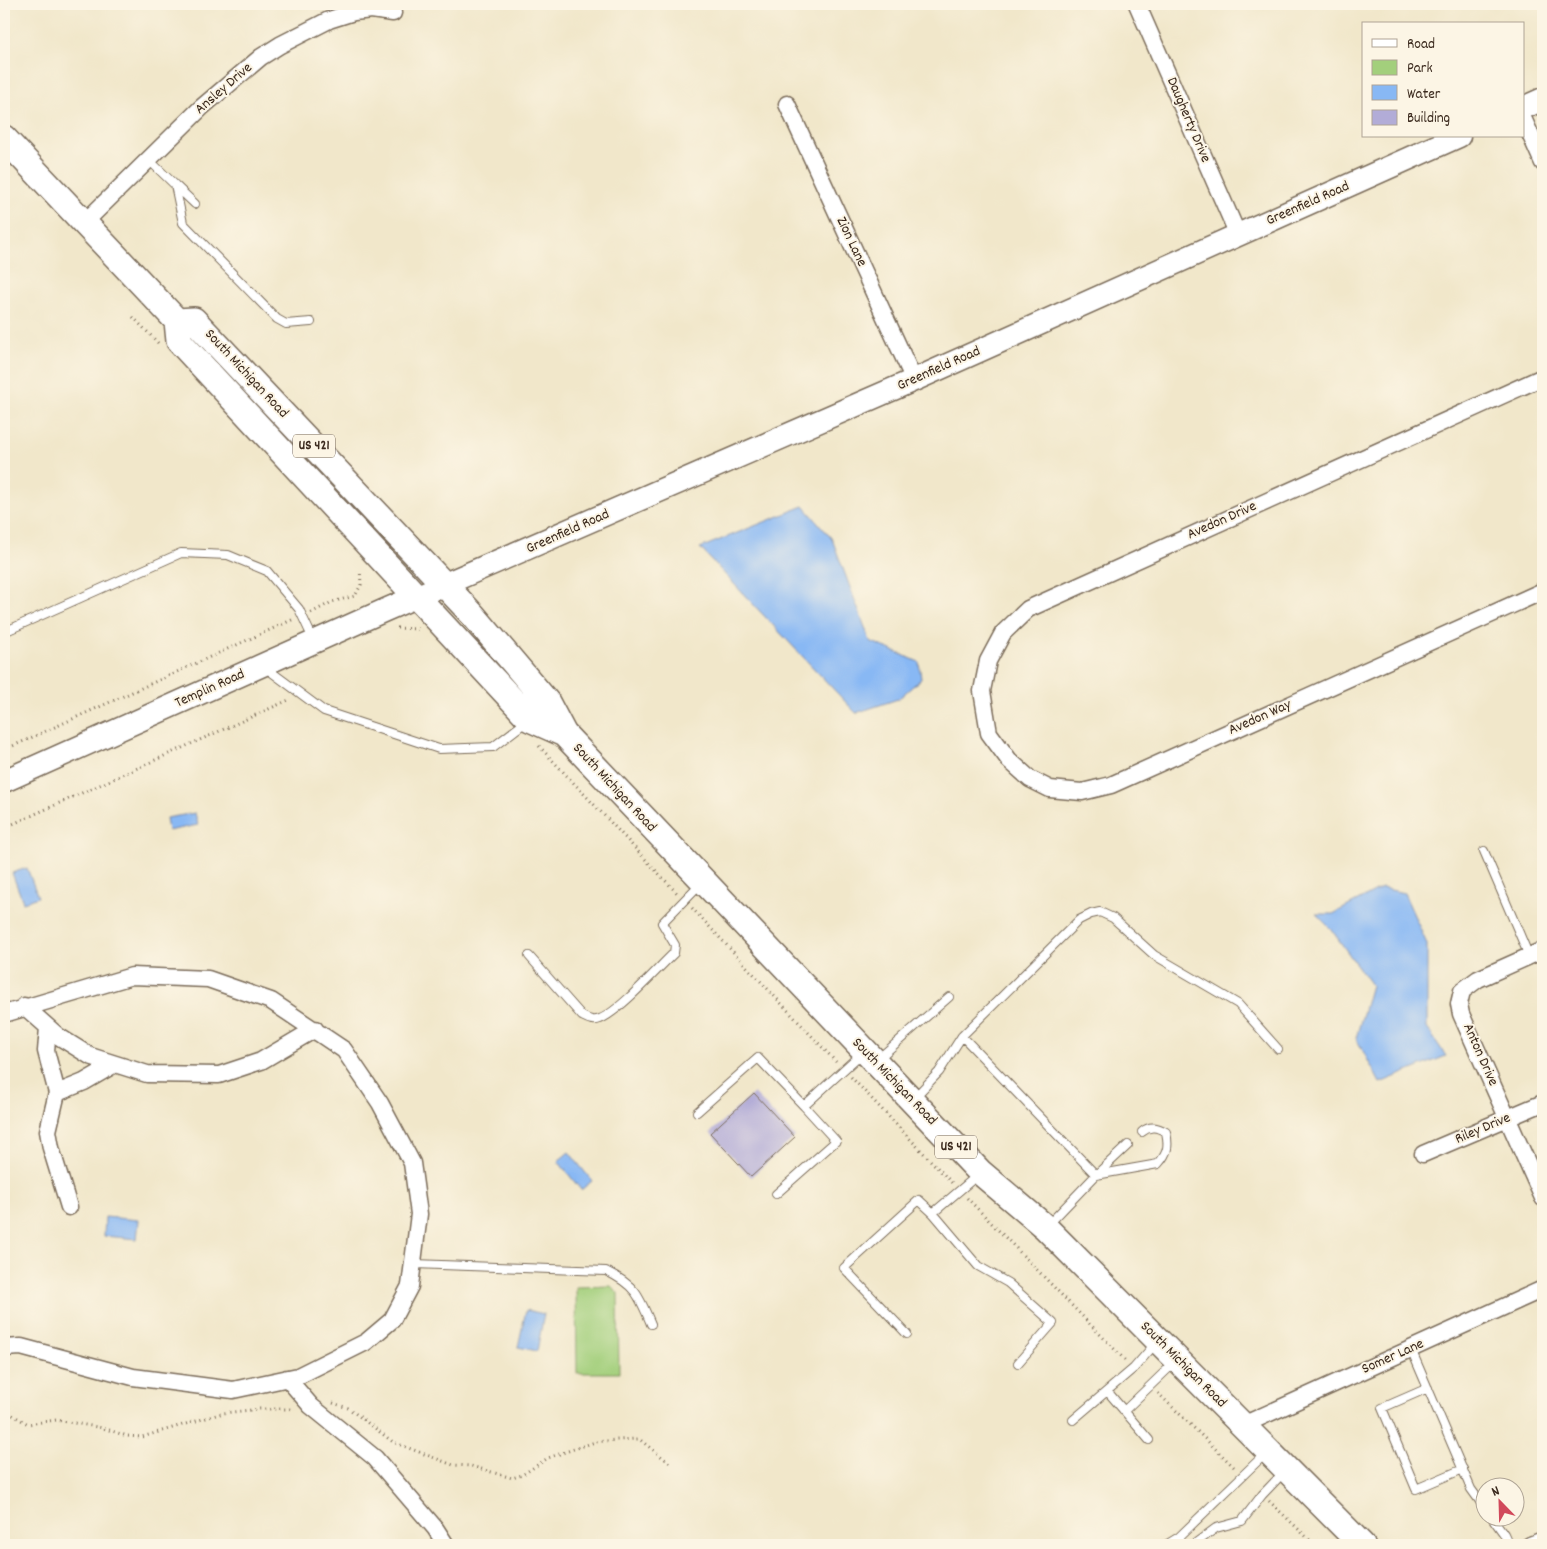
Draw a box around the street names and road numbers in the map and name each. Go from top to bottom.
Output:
street label: Ansley Drive [190,57,258,120]
street label: Daugherty Drive [1160,74,1216,166]
street label: Greenfield Road [1263,176,1353,232]
street label: Zion Lane [830,213,872,271]
street label: South Michigan Road [199,325,293,423]
street label: Greenfield Road [894,341,984,397]
road number: US 421 [293,434,335,458]
street label: Avedon Drive [1184,496,1261,546]
street label: Greenfield Road [523,504,613,560]
street label: Templin Road [171,664,249,714]
street label: Avedon Way [1225,694,1296,742]
street label: South Michigan Road [567,739,661,837]
street label: Anton Drive [1456,1020,1504,1090]
street label: South Michigan Road [846,1033,942,1131]
street label: Riley Drive [1452,1107,1515,1151]
road number: US 421 [935,1136,977,1158]
street label: South Michigan Road [1135,1317,1231,1413]
street label: Somer Lane [1358,1333,1428,1380]

